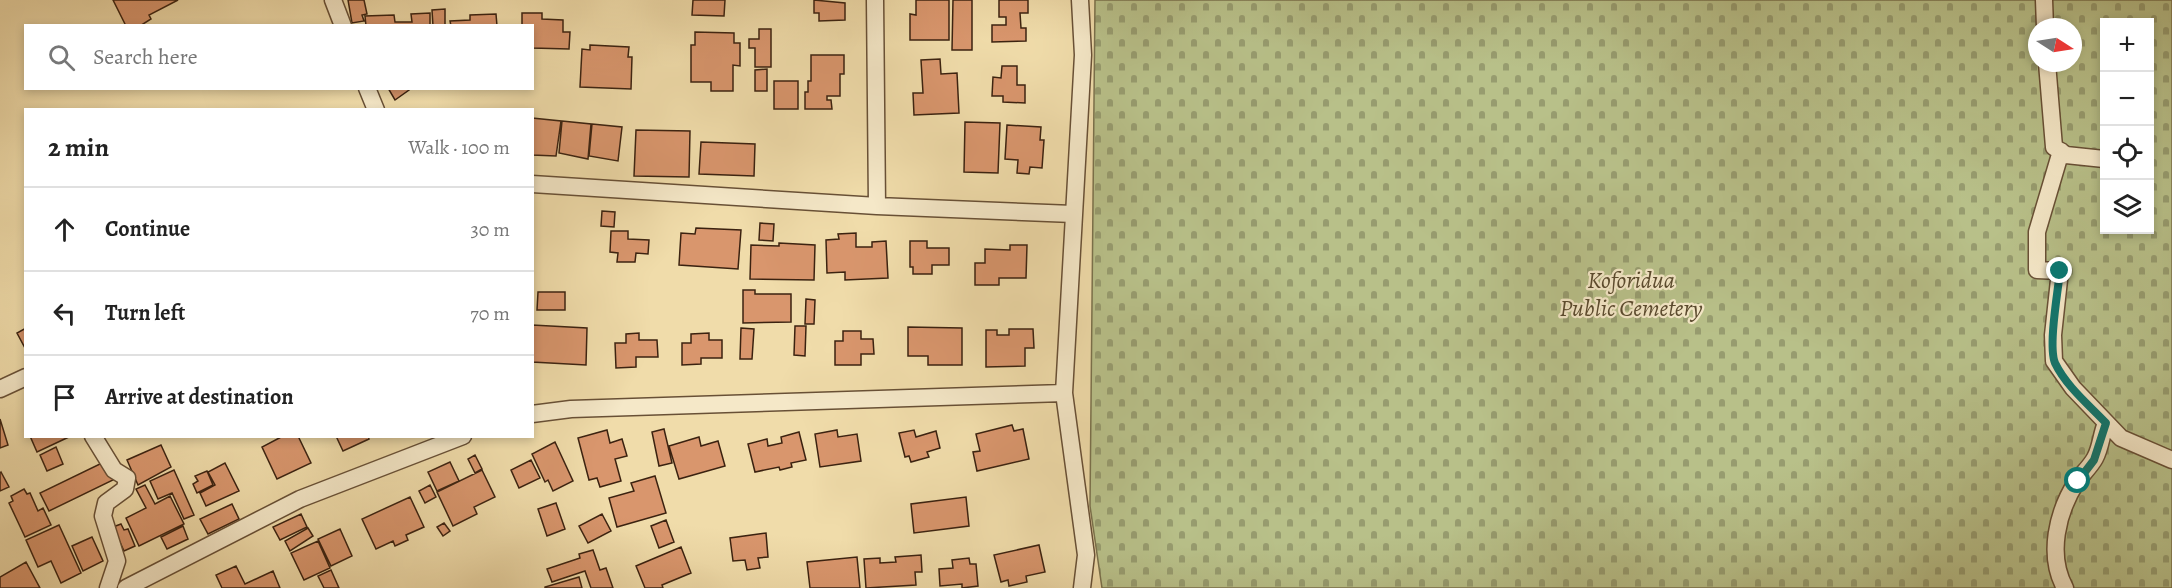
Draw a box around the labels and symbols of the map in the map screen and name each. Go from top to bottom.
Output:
north arrow [2028,18,2082,72]
route end [2046,257,2072,283]
park label: Koforidua Public Cemetery [1559,264,1703,324]
route start [2064,467,2090,493]

